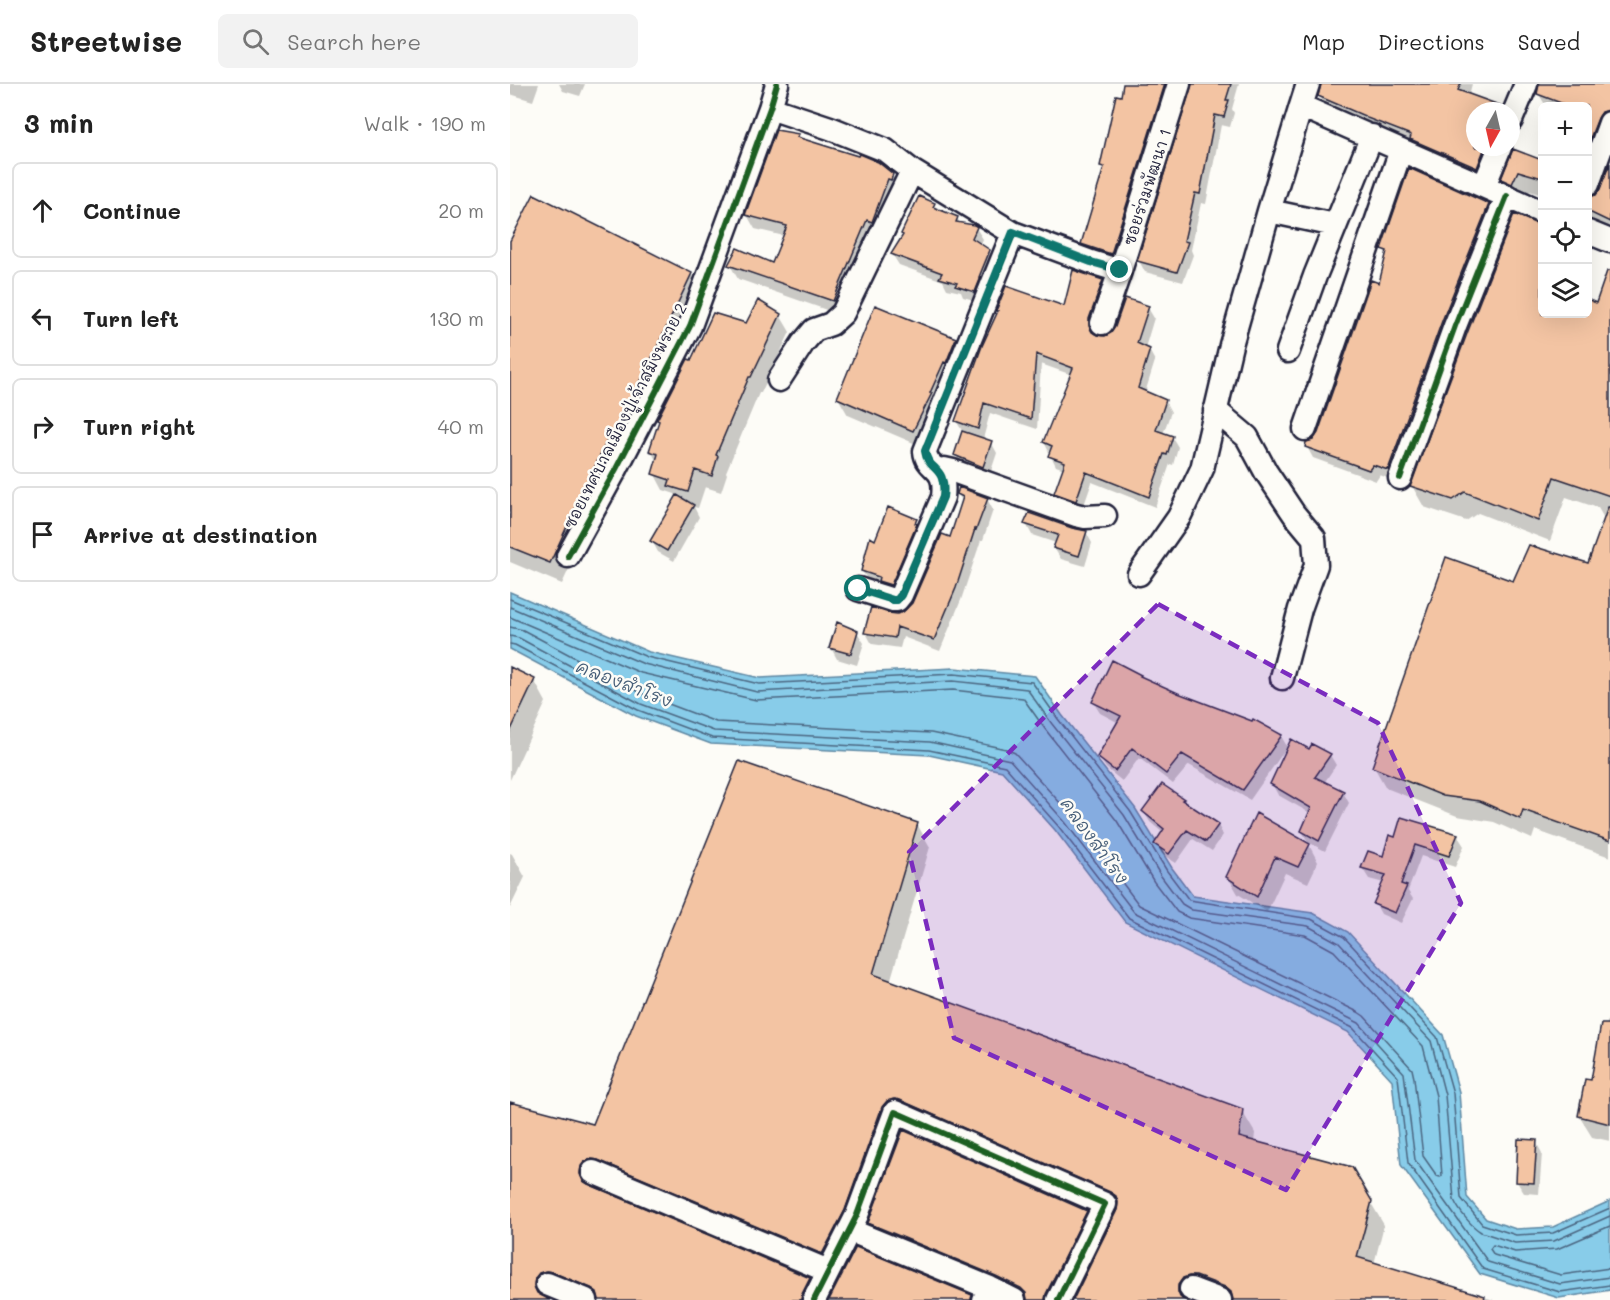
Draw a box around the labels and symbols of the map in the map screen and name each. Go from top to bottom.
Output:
north arrow [1466,102,1520,156]
street label: ซอยร่วมพัฒนา 1 [1117,126,1175,248]
route end [1106,256,1132,282]
street label: ซอยเทศบาลเมืองปู่เจ้าสมิงพราย 2 [558,299,693,534]
route start [844,575,870,601]
water label: คลองสำโรง [573,654,676,712]
water label: คลองสำโรง [1055,792,1134,888]

